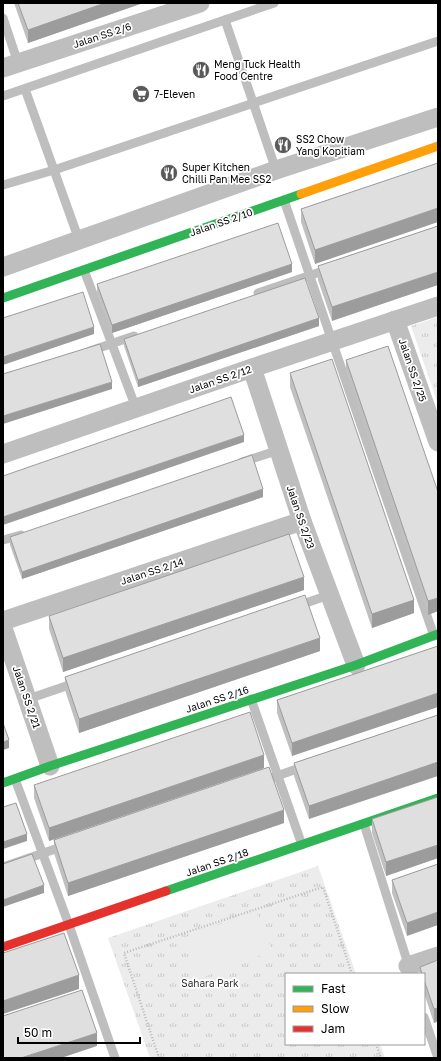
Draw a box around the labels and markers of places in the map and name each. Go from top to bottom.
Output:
place label: Meng Tuck Health Food Centre [214,58,300,82]
restaurant icon: Meng Tuck Health Food Centre [191,60,211,80]
supermarket icon: 7-Eleven [131,84,151,104]
place label: 7-Eleven [154,88,195,100]
place label: SS2 Chow Yang Kopitiam [296,133,365,157]
restaurant icon: SS2 Chow Yang Kopitiam [273,135,293,155]
place label: Super Kitchen Chilli Pan Mee SS2 [182,161,271,185]
restaurant icon: Super Kitchen Chilli Pan Mee SS2 [159,163,179,183]

